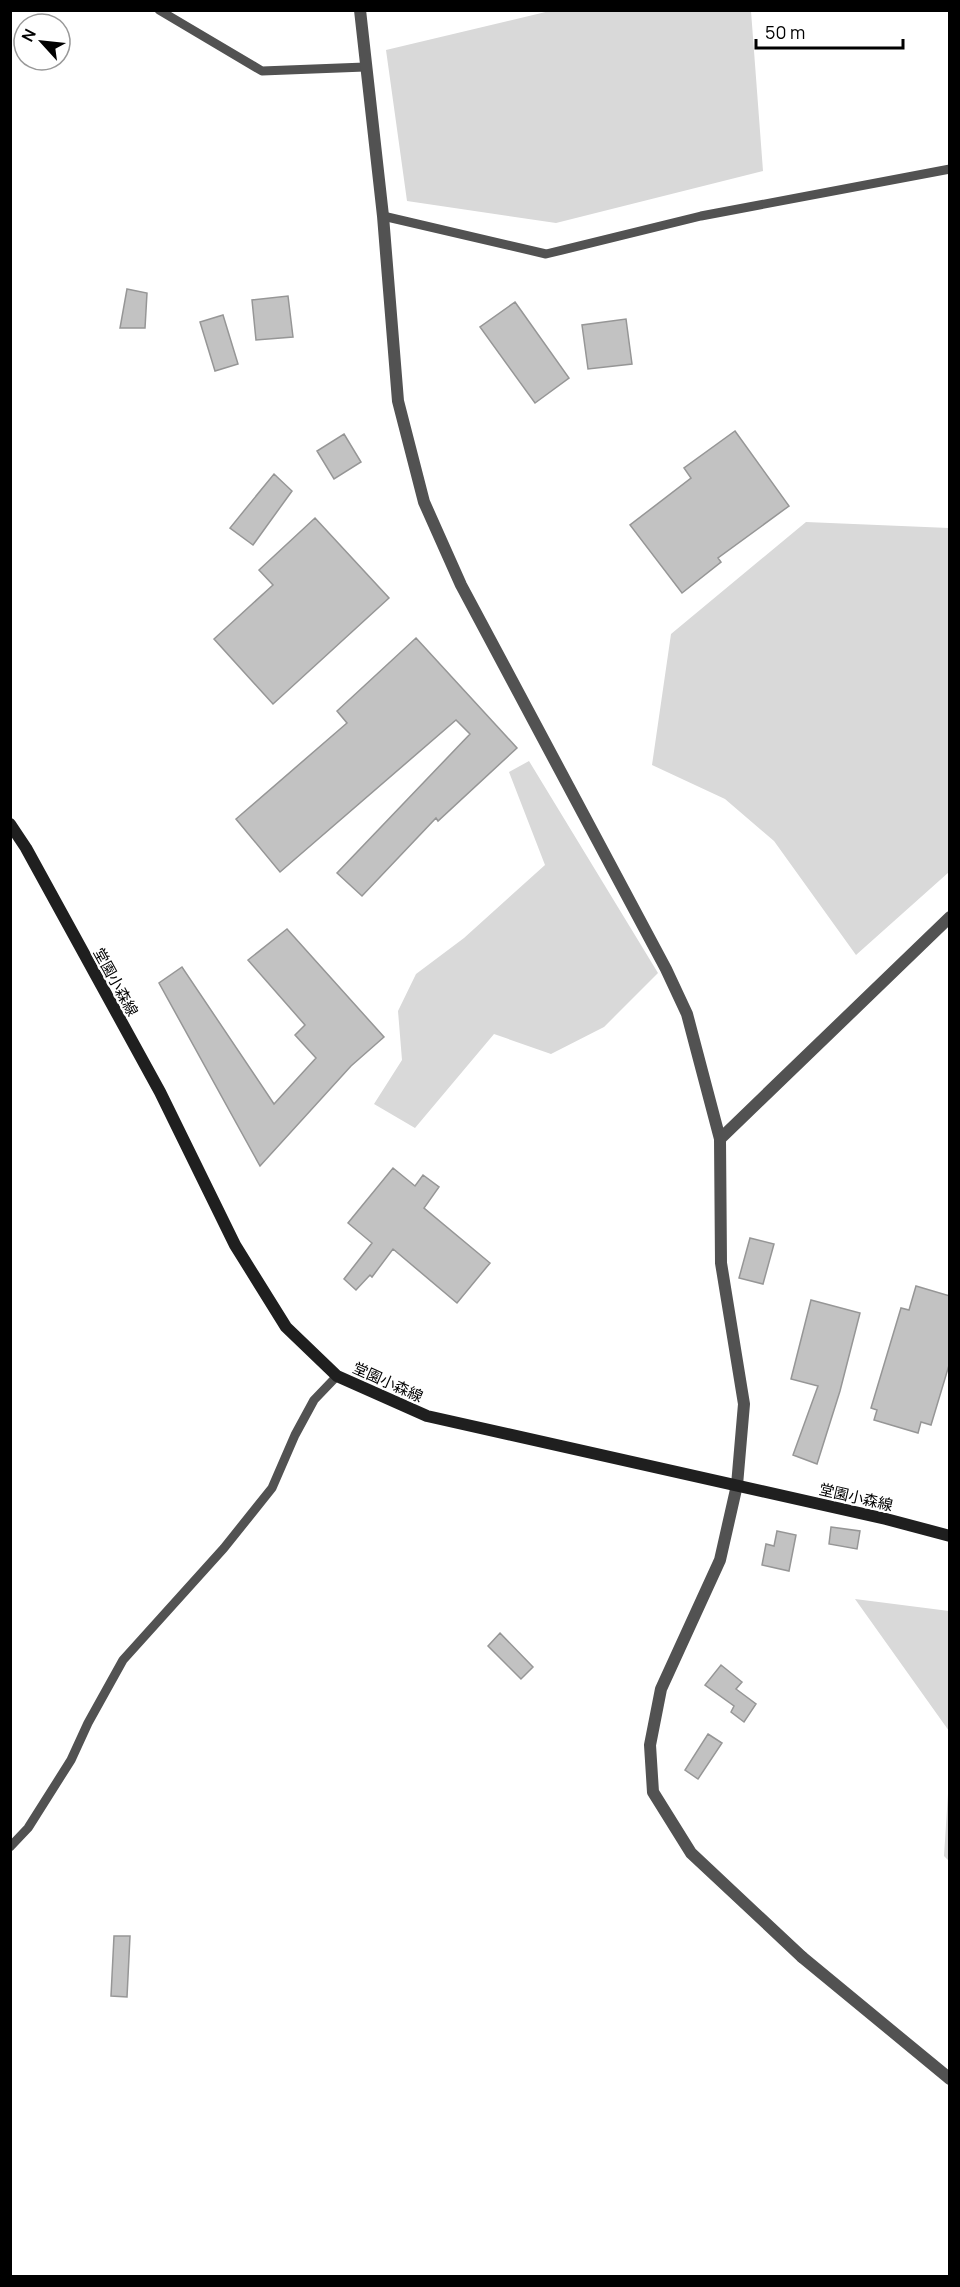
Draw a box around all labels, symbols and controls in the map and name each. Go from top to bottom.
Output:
north arrow [12,12,72,72]
scale bar [756,12,903,50]
text: 50 m [765,20,805,44]
text: N [16,25,41,45]
street label: 堂園小森線 [89,944,143,1020]
street label: 堂園小森線 [349,1357,427,1407]
street label: 堂園小森線 [817,1478,895,1516]

